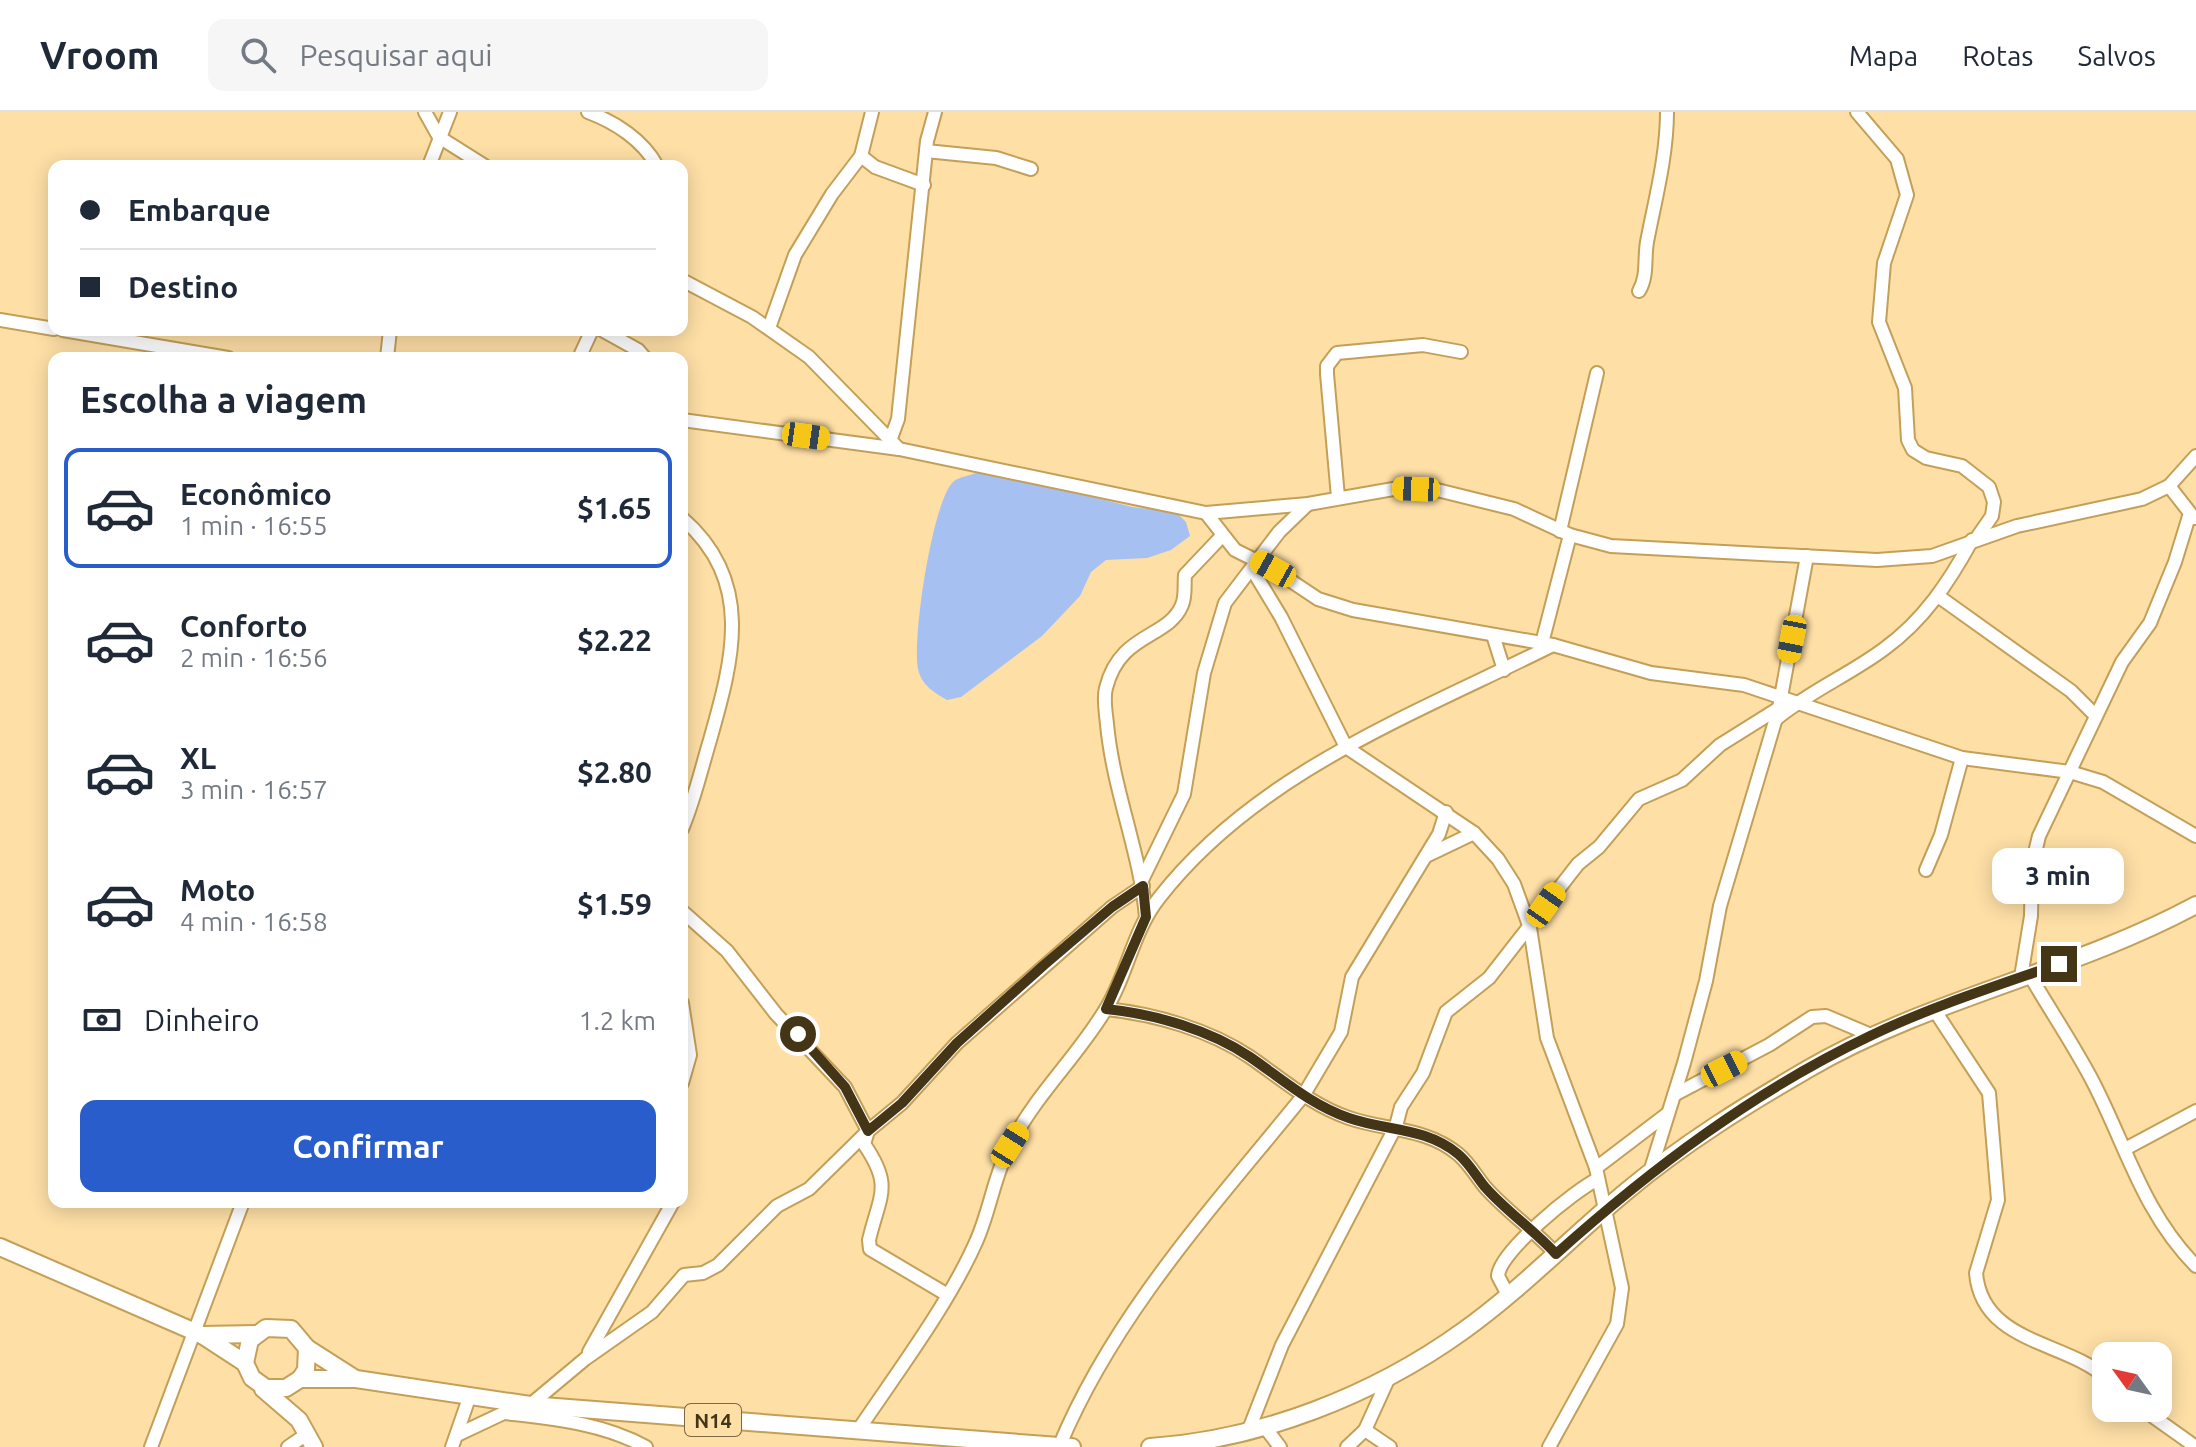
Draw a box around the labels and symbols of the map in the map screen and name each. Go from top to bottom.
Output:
car [781,421,831,451]
car [1392,476,1440,502]
car [1246,547,1300,591]
car [1776,613,1808,665]
callout: 3 min [1993,848,2125,904]
car [1522,878,1570,932]
route end [2041,946,2077,982]
route start [780,1016,816,1052]
car [1697,1047,1751,1091]
car [987,1118,1033,1172]
north arrow [2092,1342,2172,1422]
road number: N14 [685,1404,741,1436]

